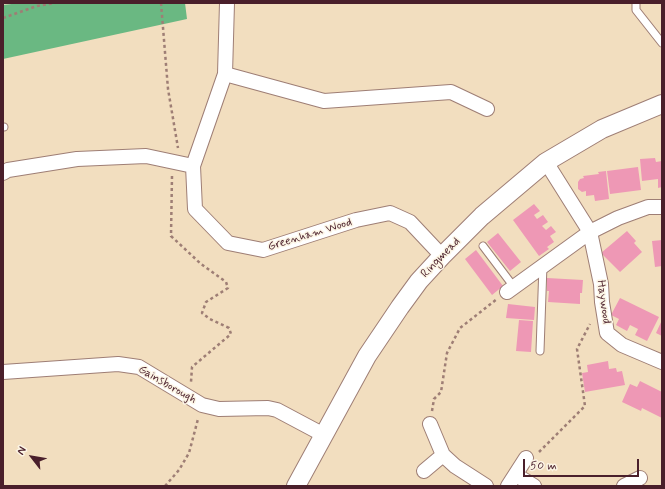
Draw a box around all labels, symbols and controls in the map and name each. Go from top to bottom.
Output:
street label: Greenham Wood [266,215,354,255]
street label: Ringmead [418,235,464,281]
street label: Haywood [593,279,613,325]
street label: Gainsborough [135,363,199,407]
north arrow [12,437,52,477]
text: N [14,444,30,458]
scale bar [525,451,641,477]
text: 50 m [530,458,557,474]

